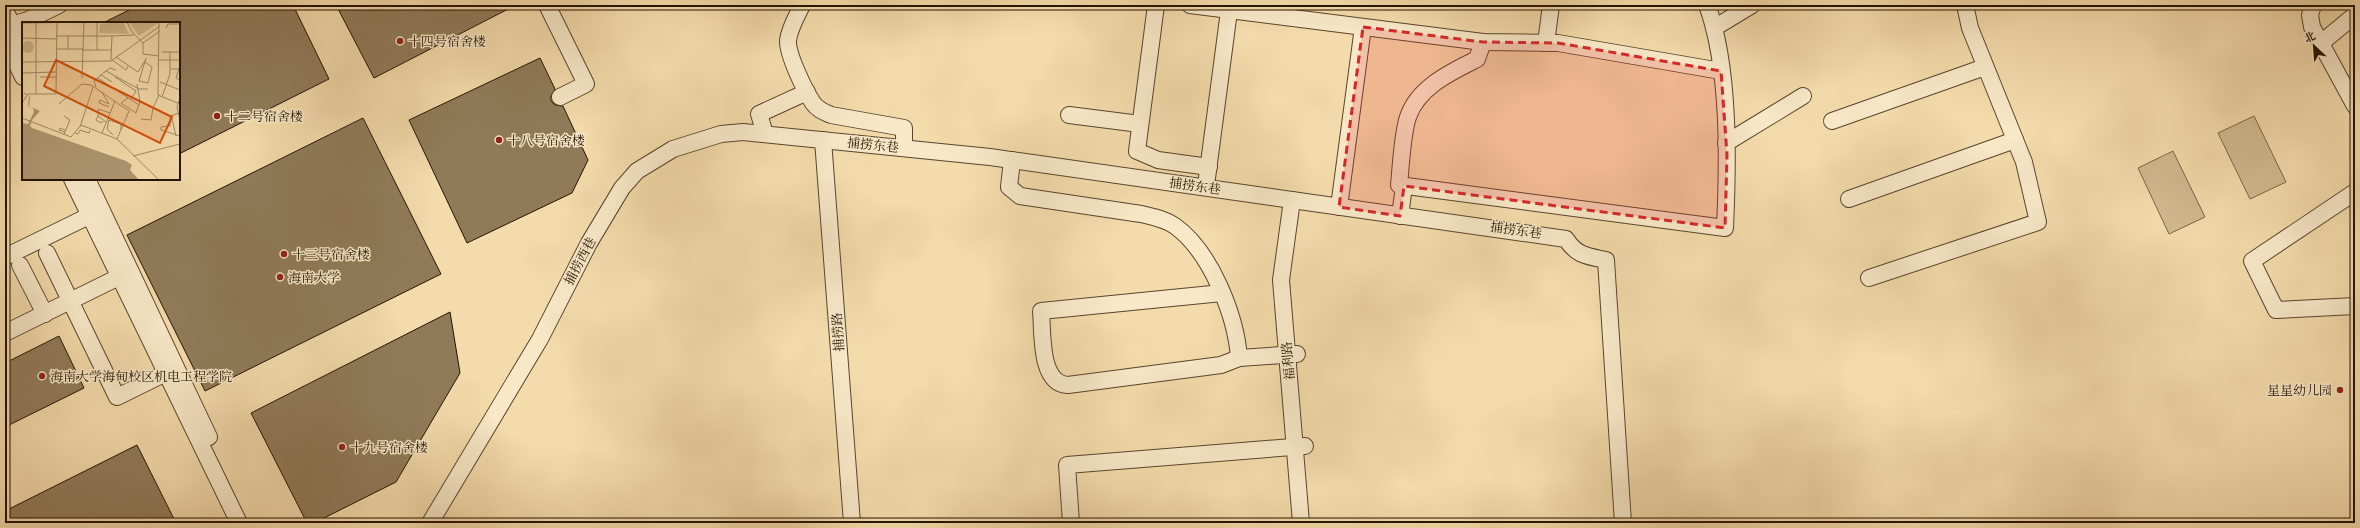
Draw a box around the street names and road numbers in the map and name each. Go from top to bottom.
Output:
street label: 捕捞东巷 [846,133,900,157]
street label: 捕捞东巷 [1168,173,1222,199]
street label: 捕捞东巷 [1489,217,1543,243]
street label: 捕捞西巷 [559,234,601,288]
street label: 捕捞路 [827,312,849,352]
street label: 福利路 [1277,341,1299,381]

